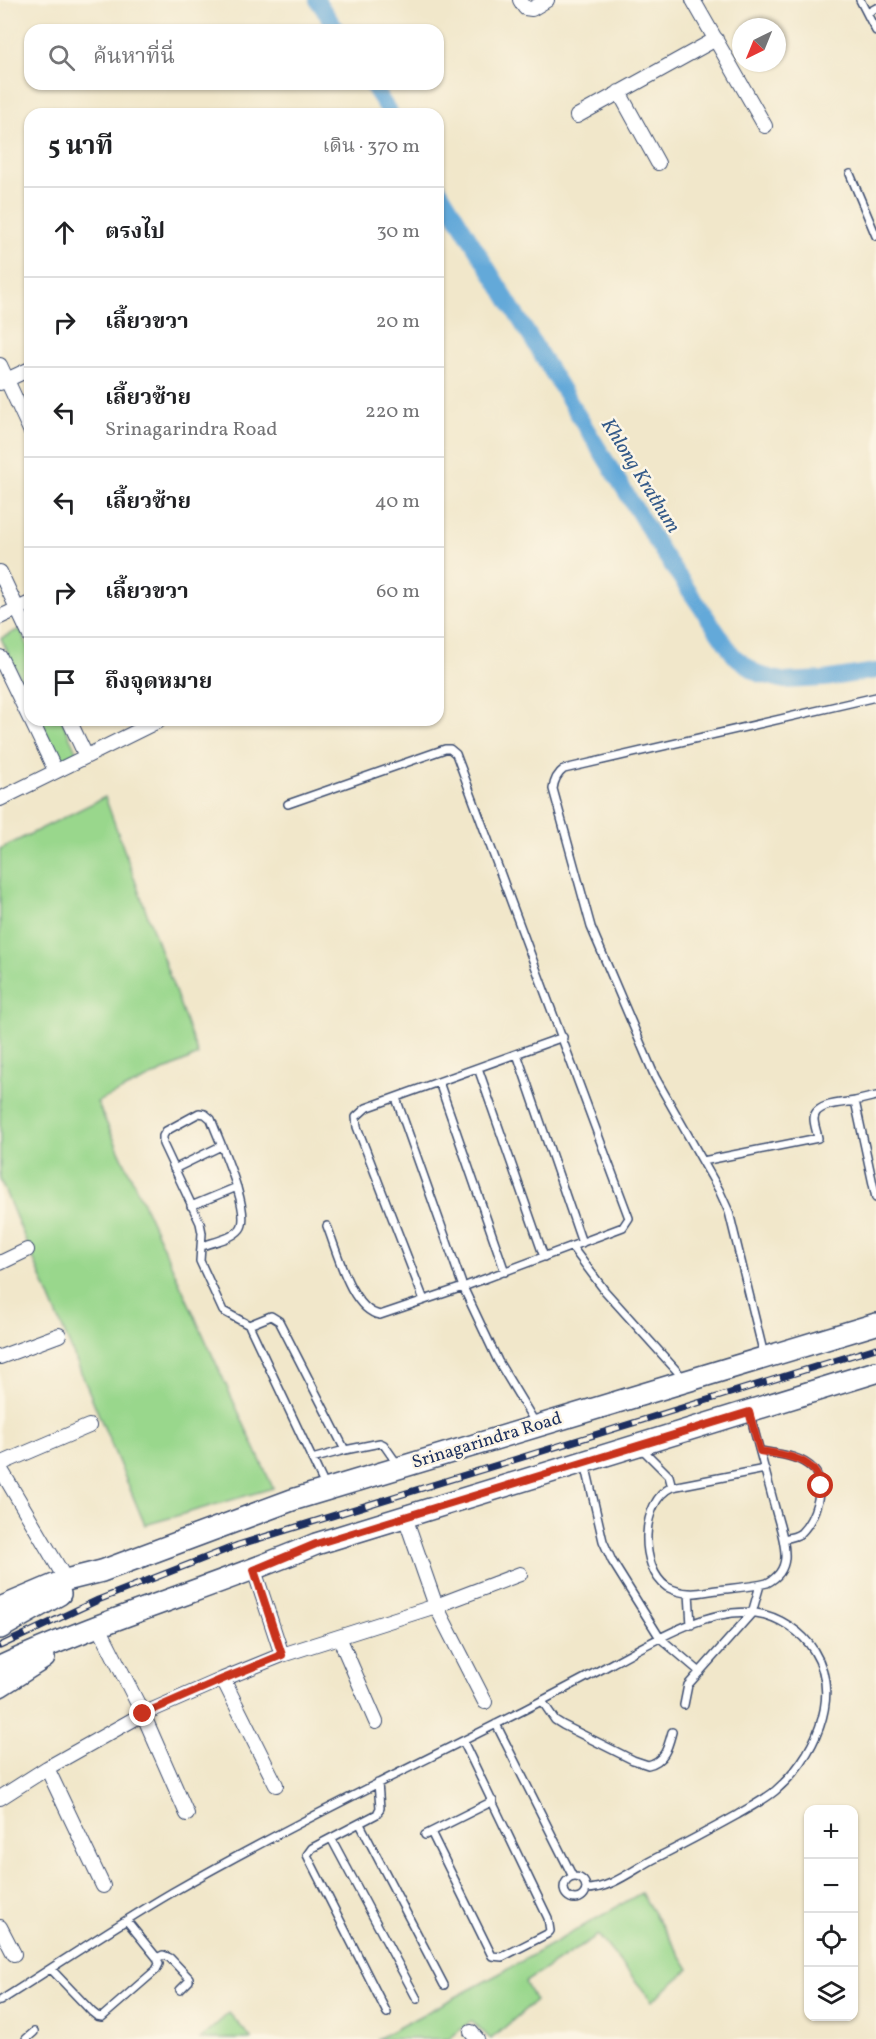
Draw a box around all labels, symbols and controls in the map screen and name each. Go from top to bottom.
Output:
north arrow [732,18,786,72]
search box [24,24,444,90]
icon: search [45,41,78,74]
text: ค้นหาที่นี่ [93,42,175,73]
text: 5 นาที [48,129,113,165]
text: เดิน · 370 m [322,133,420,161]
icon: ahead [48,216,81,249]
text: ตรงไป [105,217,165,248]
text: 30 m [376,218,420,246]
icon: right [48,306,81,339]
text: เลี้ยวขวา [105,307,189,338]
text: 20 m [376,308,420,336]
text: เลี้ยวซ้าย [105,383,191,414]
icon: left [48,396,81,429]
text: 220 m [365,398,420,426]
water label: Khlong Krathum [593,413,687,539]
text: Srinagarindra Road [105,416,278,444]
icon: left [48,486,81,519]
text: เลี้ยวซ้าย [105,487,191,518]
text: 40 m [375,488,420,516]
icon: right [48,576,81,609]
text: เลี้ยวขวา [105,577,189,608]
text: 60 m [376,578,420,606]
icon: arrive [48,666,81,699]
text: ถึงจุดหมาย [105,667,212,698]
street label: Srinagarindra Road [409,1406,565,1476]
route start [807,1472,833,1498]
route end [129,1700,155,1726]
map controls [804,1805,858,2021]
button: + [804,1805,858,1859]
button: − [804,1859,858,1913]
button: locate [804,1913,858,1967]
button: layers [804,1967,858,2021]

